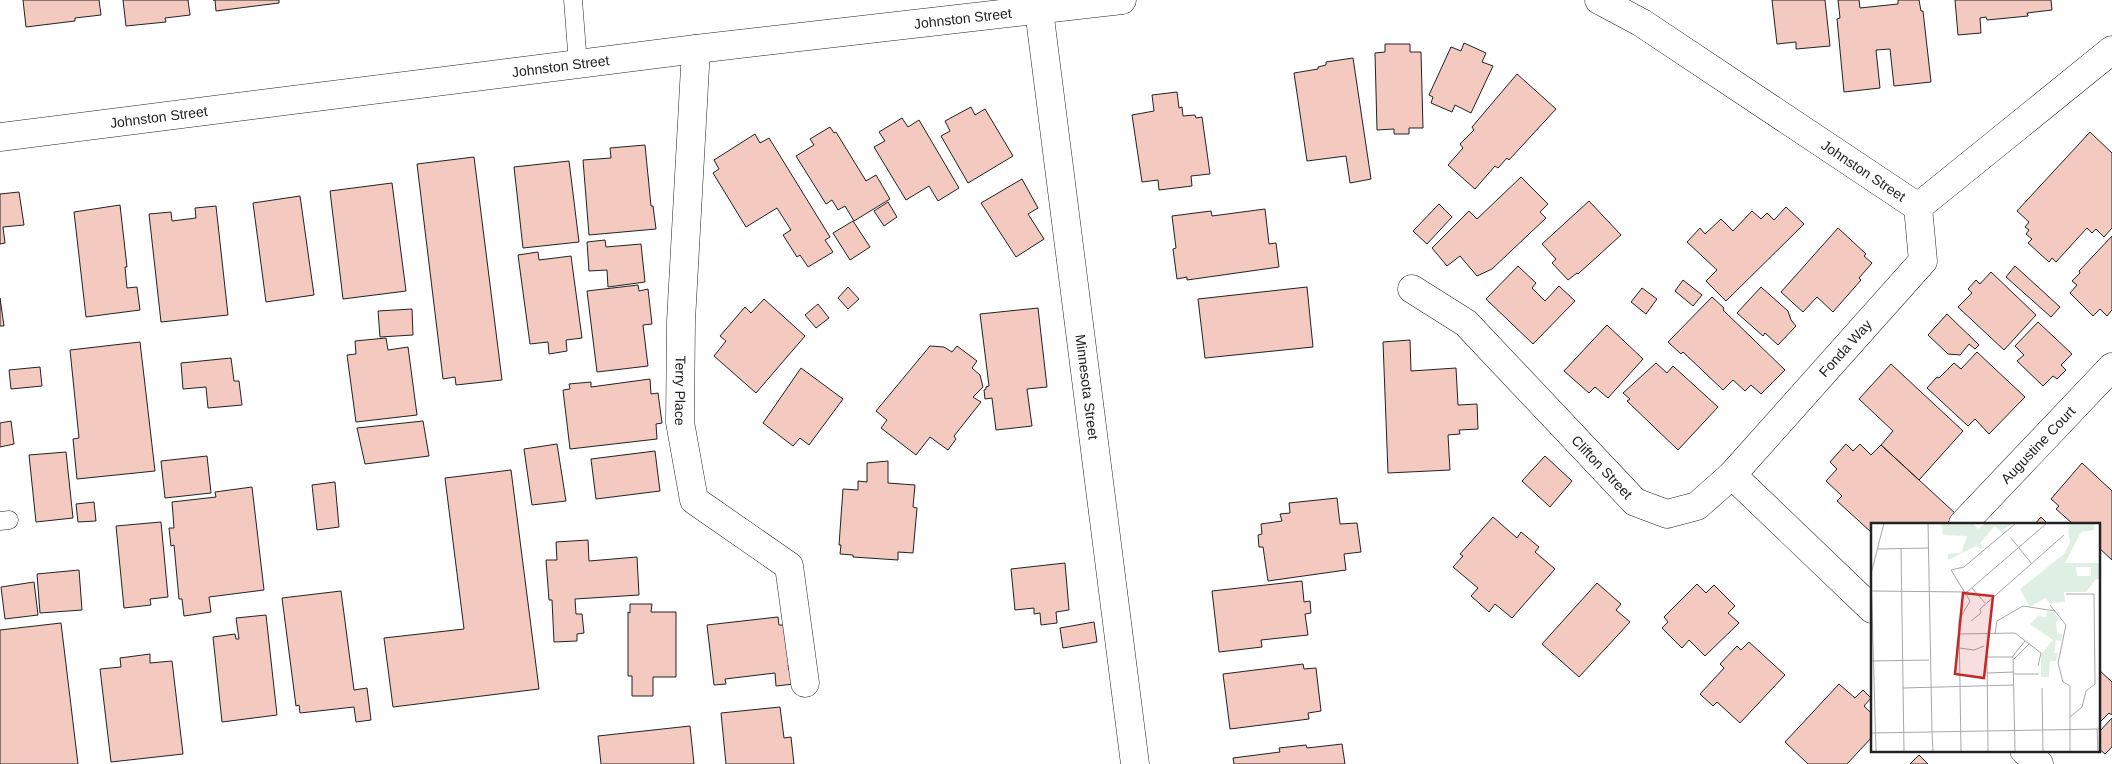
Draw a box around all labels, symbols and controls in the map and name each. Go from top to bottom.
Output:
street label: Johnston Street [913,5,1012,32]
street label: Johnston Street [511,52,610,80]
street label: Johnston Street [109,103,209,131]
street label: Johnston Street [1818,137,1909,205]
street label: Fonda Way [1816,316,1875,380]
street label: Minnesota Street [1072,333,1102,441]
street label: Terry Place [672,355,689,426]
street label: Augustine Court [1998,403,2079,487]
street label: Clifton Street [1568,432,1636,502]
inset map [1871,523,2100,752]

